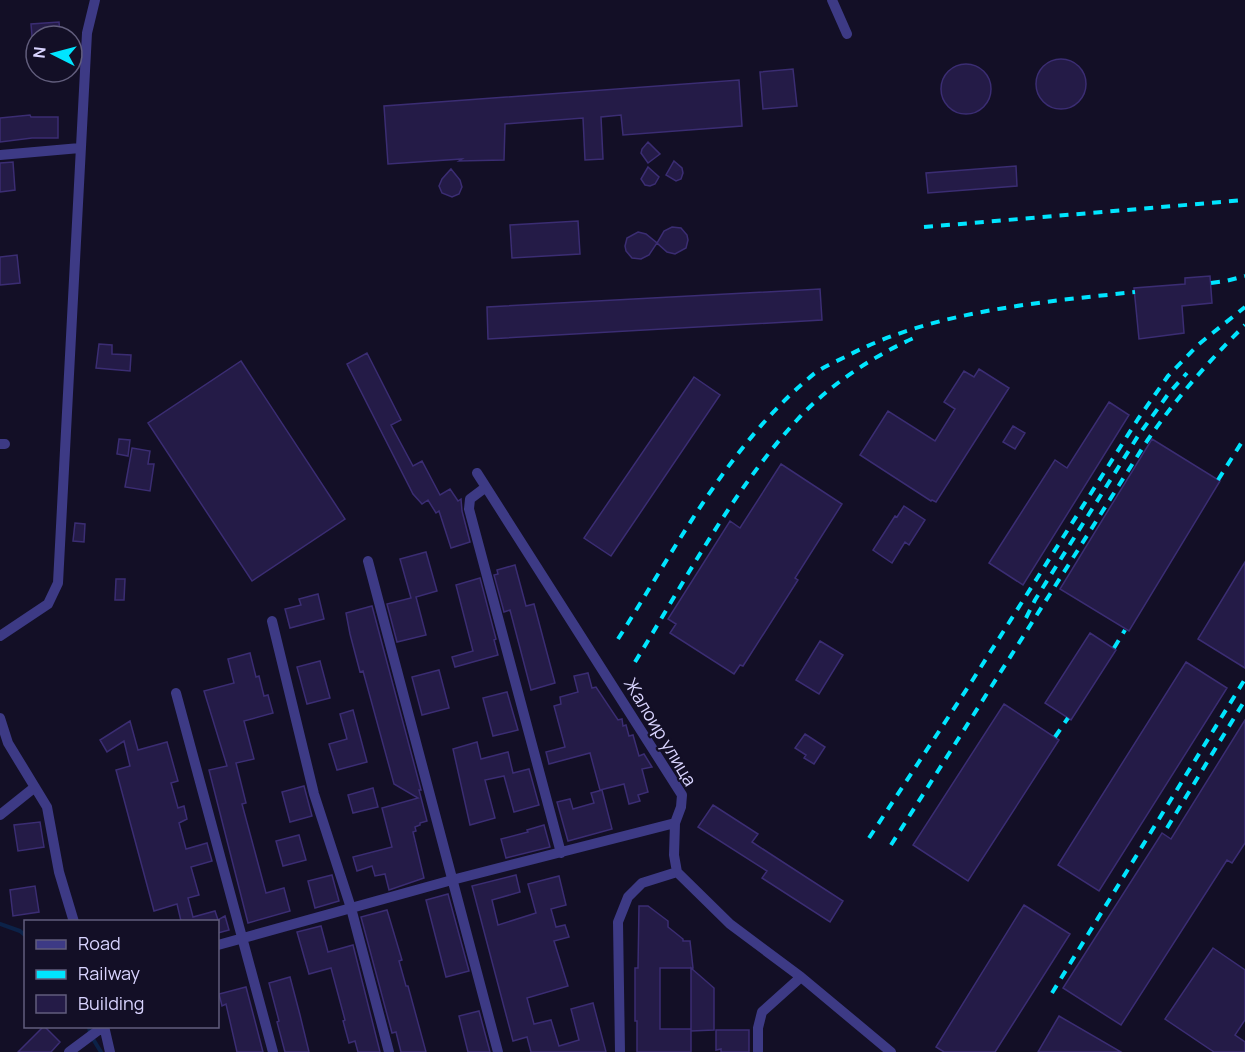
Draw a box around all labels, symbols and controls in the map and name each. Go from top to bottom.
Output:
north arrow [24,24,84,84]
text: N [28,46,51,59]
street label: Жалоир улица [619,673,703,790]
legend [24,920,219,1028]
text: Road [78,931,121,955]
text: Railway [78,961,140,985]
text: Building [78,991,144,1015]

